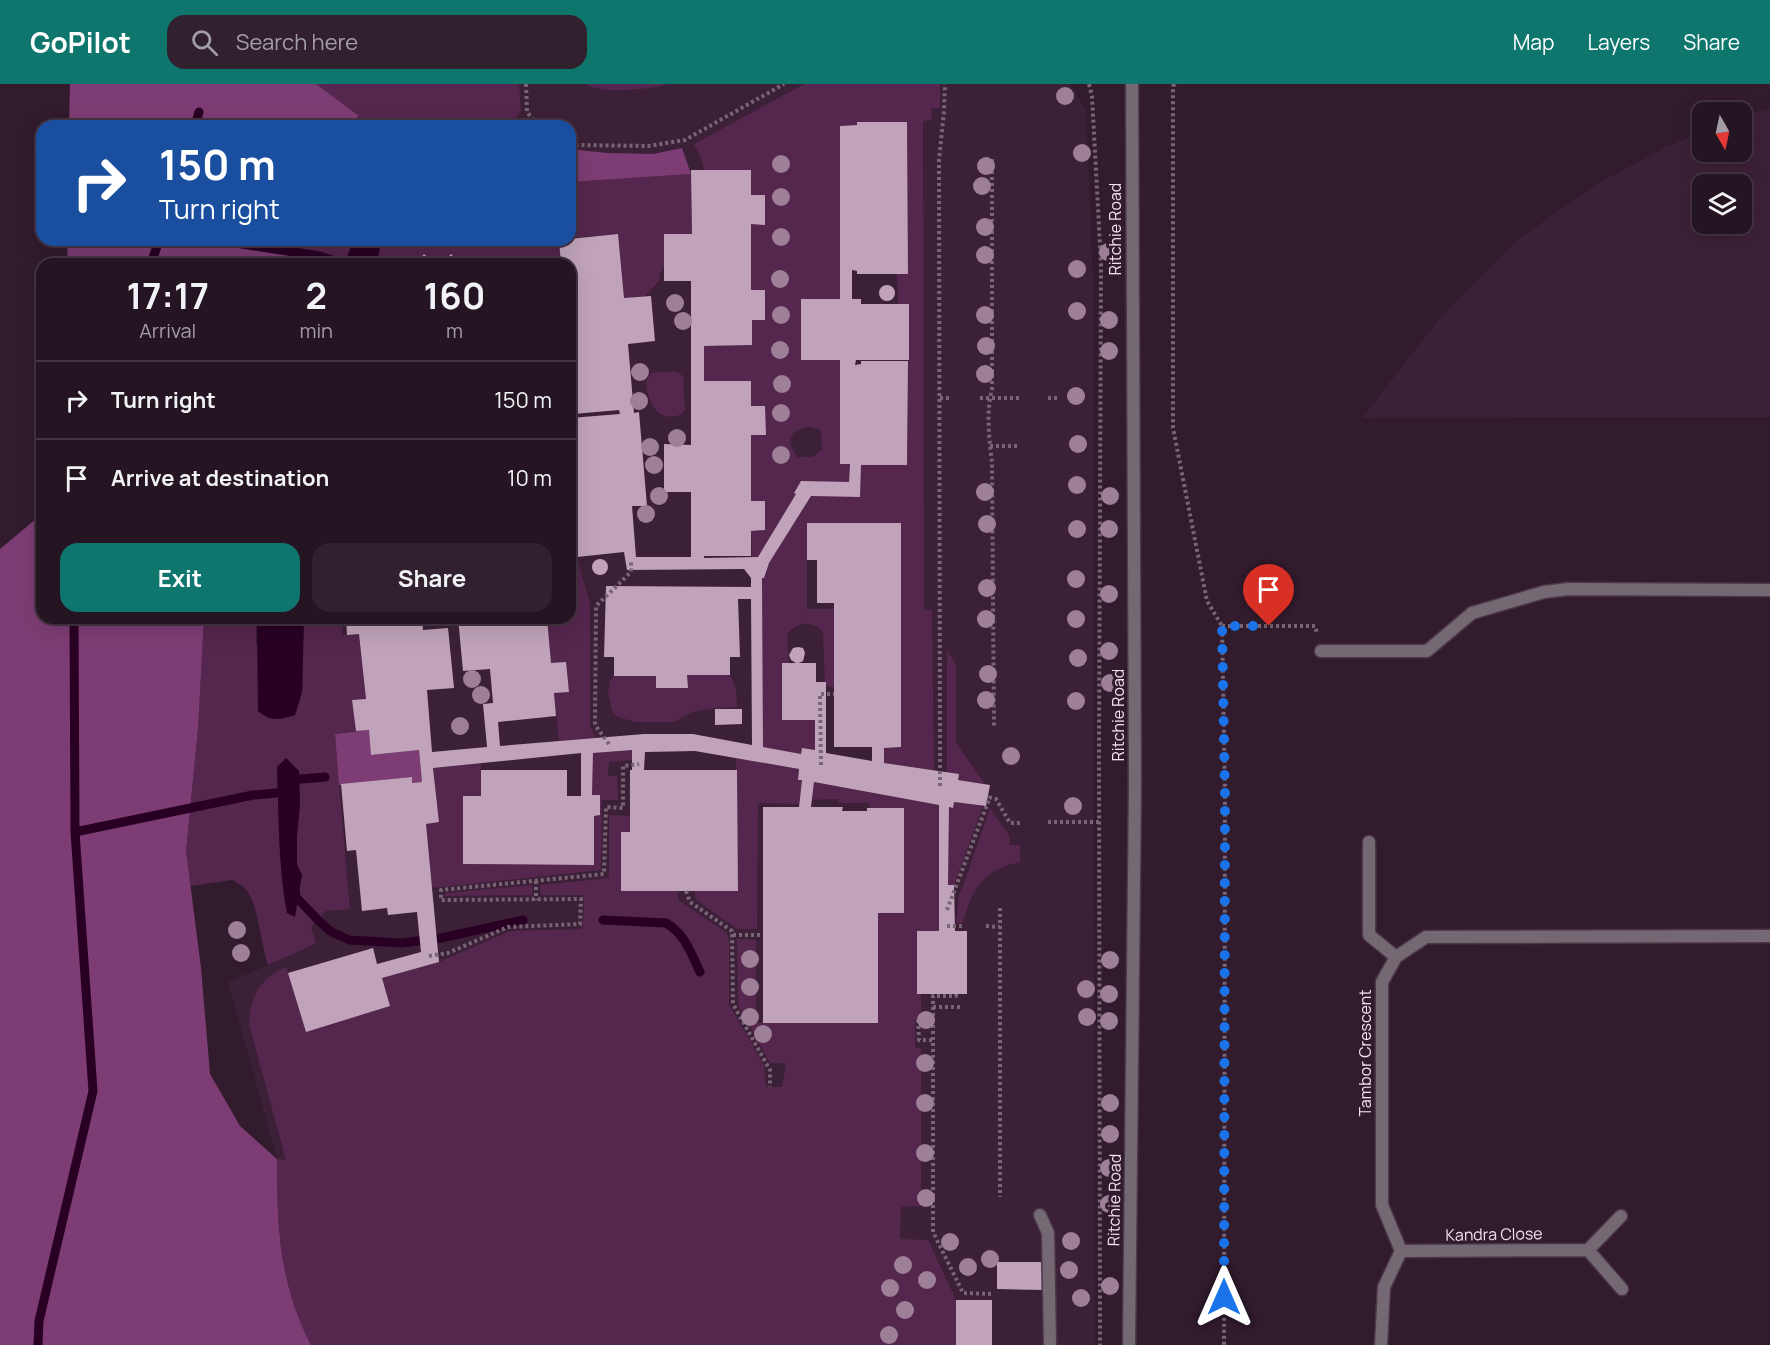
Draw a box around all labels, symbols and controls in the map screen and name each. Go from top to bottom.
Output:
search box [167,15,587,69]
text: GoPilot [30,23,131,61]
icon: search [188,26,221,59]
text: Search here [236,27,358,57]
text: Map [1513,28,1554,56]
text: Layers [1587,28,1650,56]
text: Share [1683,28,1740,56]
north arrow [1692,102,1752,162]
map controls [1692,102,1752,234]
text: 150 m [159,135,276,193]
icon: right [60,144,138,222]
button: layers [1692,174,1752,234]
street label: Ritchie Road [1104,183,1126,275]
text: Turn right [159,190,280,227]
text: 17:17 [127,271,209,320]
text: 2 [305,271,327,320]
text: 160 [424,271,485,320]
text: Arrival [139,317,196,344]
text: min [299,317,333,344]
text: m [446,317,463,344]
icon: right [60,384,93,417]
text: Turn right [111,385,216,415]
text: 150 m [494,385,552,415]
icon: arrive [60,462,93,495]
text: Arrive at destination [111,463,329,493]
text: 10 m [507,463,552,493]
button: Exit [60,543,300,612]
button: Share [312,543,552,612]
pin [1243,564,1294,626]
icon: arrive [1252,573,1285,606]
street label: Ritchie Road [1107,669,1129,761]
street label: Tambor Crescent [1354,989,1376,1117]
street label: Ritchie Road [1102,1154,1126,1246]
street label: Kandra Close [1445,1222,1543,1246]
position arrow [1192,1265,1256,1329]

